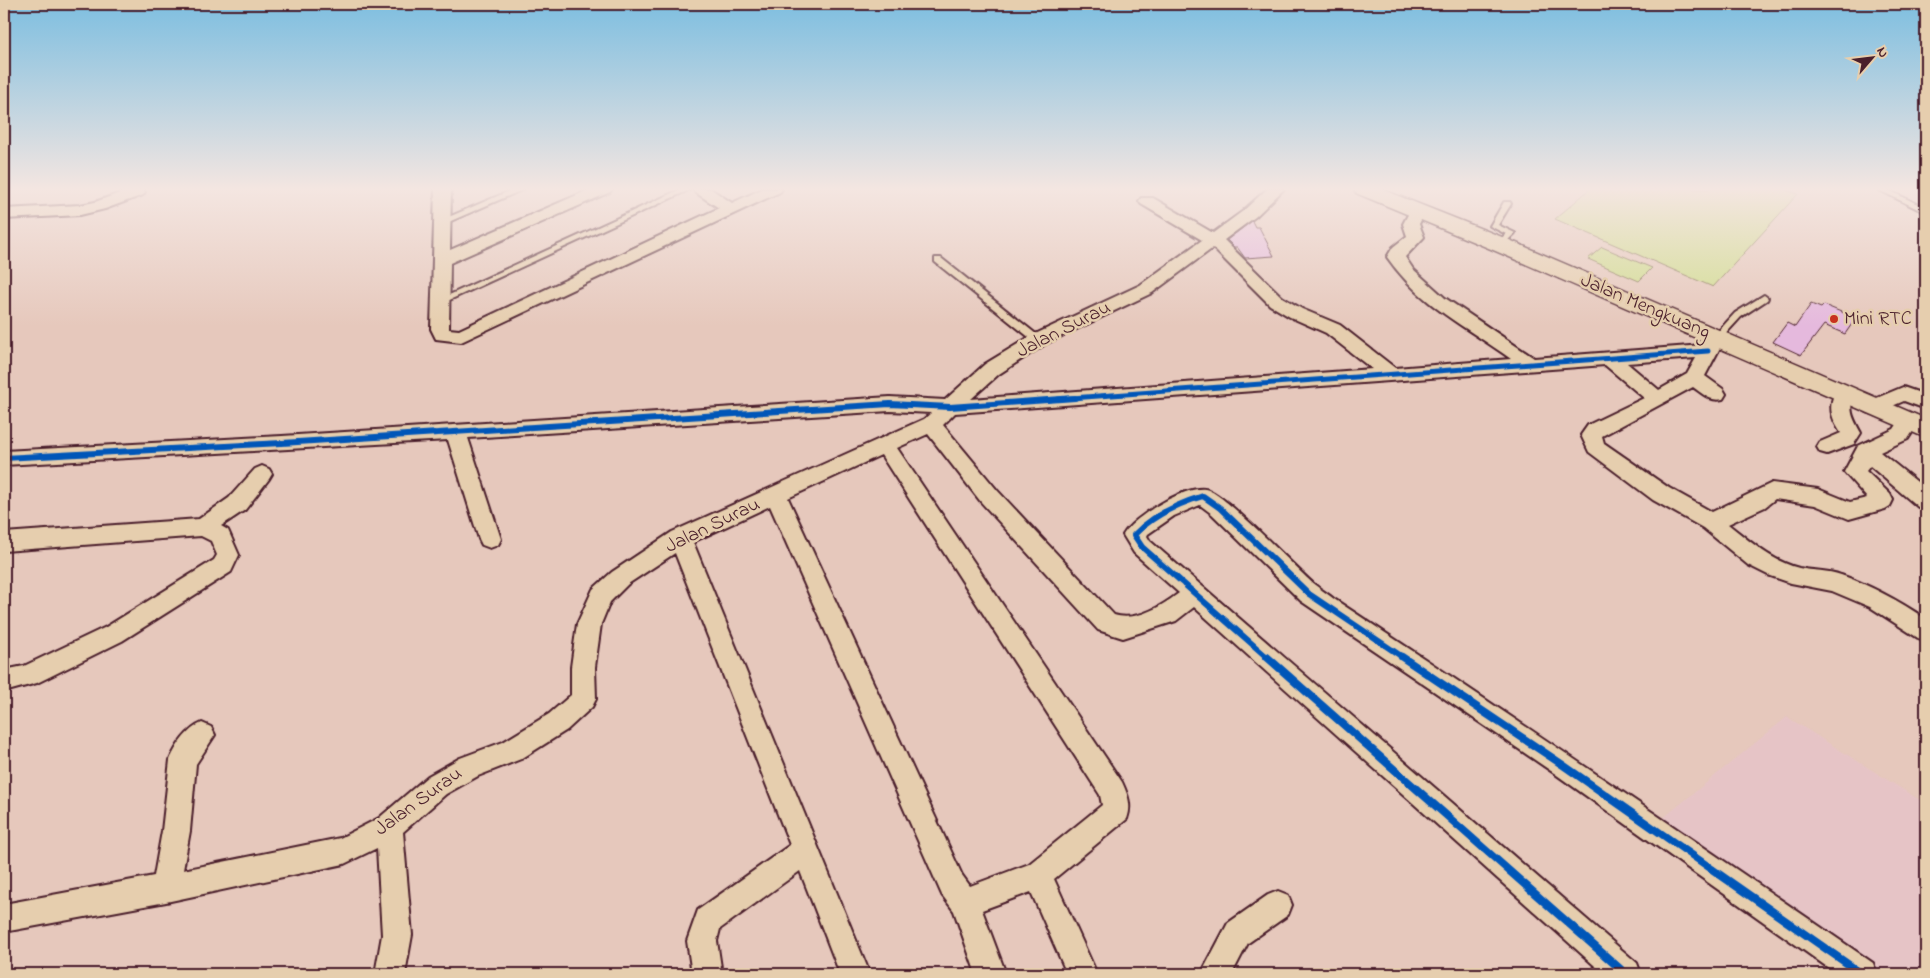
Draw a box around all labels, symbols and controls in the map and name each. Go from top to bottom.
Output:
north arrow [1848,32,1898,82]
text: N [1871,43,1894,62]
street label: Jalan Mengkuang [1575,267,1714,348]
street label: Jalan Surau [1012,294,1116,366]
place label: Mini RTC [1844,305,1912,334]
marker: Mini RTC [1828,313,1840,325]
street label: Jalan Surau [661,491,765,561]
street label: Jalan Surau [369,760,469,844]

